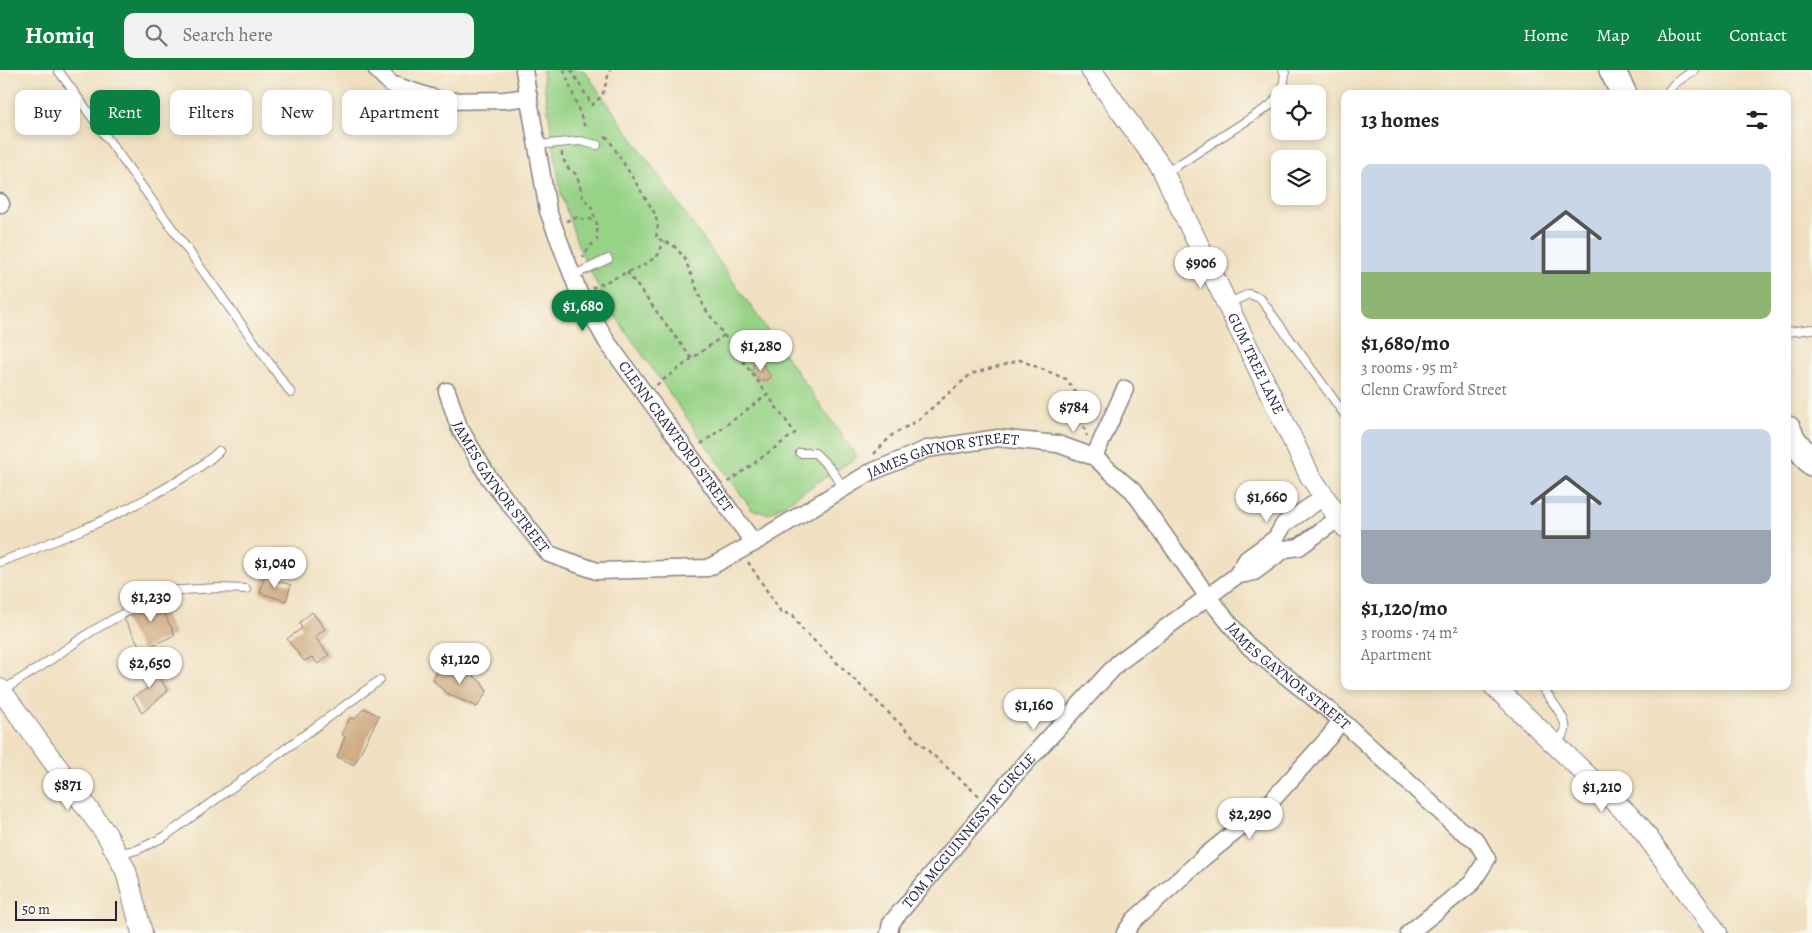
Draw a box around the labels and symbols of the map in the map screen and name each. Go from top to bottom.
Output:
pin: $906 [1171,246,1231,289]
pin: $1,680 [542,290,624,332]
street label: GUM TREE LANE [1223,310,1289,418]
pin: $1,280 [720,330,802,372]
street label: CLENN CRAWFORD STREET [614,357,738,517]
pin: $784 [1044,390,1104,433]
street label: JAMES GAYNOR STREET [448,419,555,557]
street label: JAMES GAYNOR STREET [864,428,1021,483]
pin: $1,660 [1226,480,1308,523]
pin: $1,040 [234,546,316,589]
pin: $1,230 [110,580,192,623]
street label: JAMES GAYNOR STREET [1222,618,1355,734]
pin: $1,120 [419,642,501,685]
pin: $2,650 [109,646,191,689]
pin: $1,160 [993,688,1075,731]
street label: TOM MCGUINNESS JR CIRCLE [898,749,1040,912]
pin: $871 [38,768,98,811]
pin: $1,210 [1561,770,1643,813]
pin: $2,290 [1209,798,1291,840]
scale bar [15,898,118,921]

